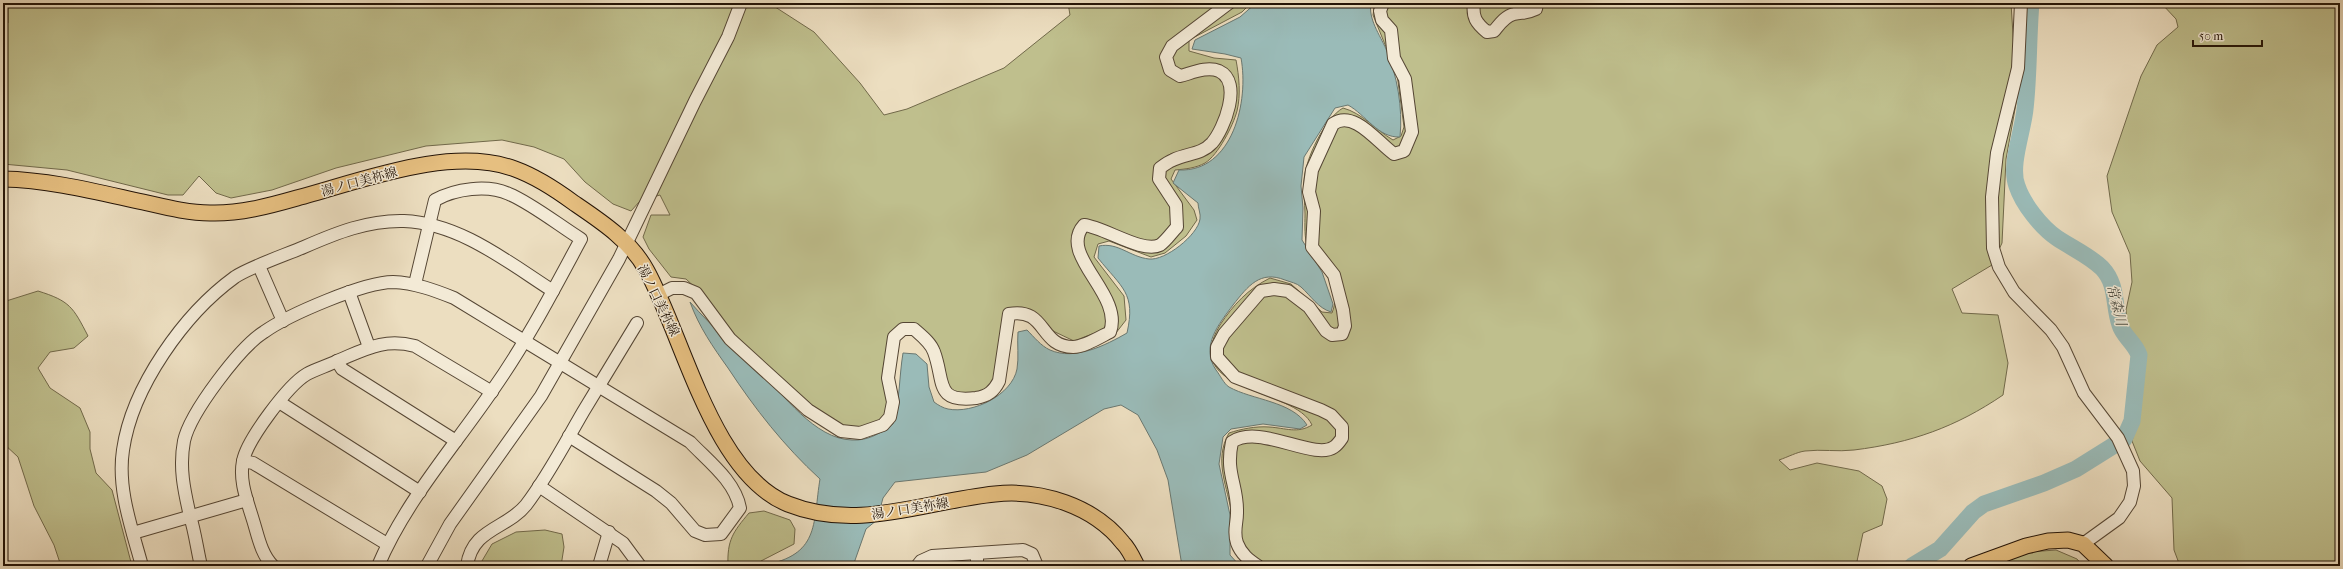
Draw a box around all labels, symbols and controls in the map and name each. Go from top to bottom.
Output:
scale bar [2193,22,2262,48]
text: 50 m [2199,29,2223,43]
street label: 湯ノ口美祢線 [320,164,399,199]
street label: 湯ノ口美祢線 [635,262,682,339]
water label: 常森川 [2103,283,2130,329]
street label: 湯ノ口美祢線 [870,495,950,522]

